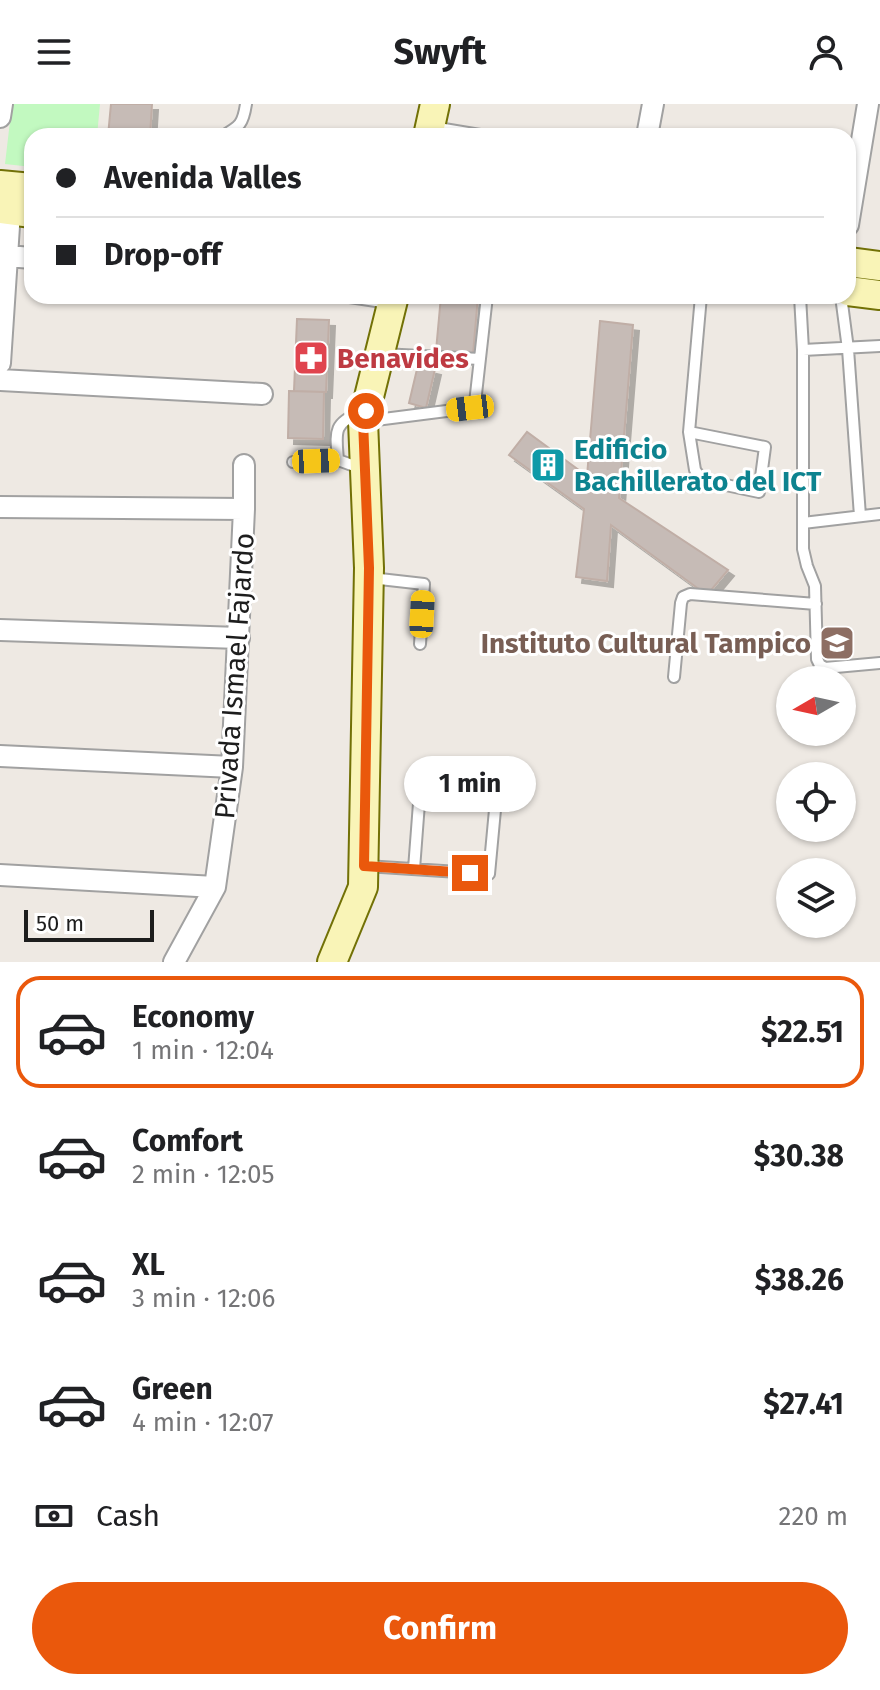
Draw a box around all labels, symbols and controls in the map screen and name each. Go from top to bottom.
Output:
icon: menu [32,30,76,74]
text: Swyft [394,30,486,74]
icon: person [804,30,848,74]
text: Avenida Valles [104,160,302,196]
text: Drop-off [104,237,221,273]
pharmacy icon: Benavides [292,339,330,377]
place label: Benavides [337,342,469,375]
route start [348,393,384,429]
car [445,393,495,423]
place label: Edificio Bachillerato del ICT [574,433,822,498]
building icon: Edificio Bachillerato del ICT [529,446,567,484]
car [292,448,340,474]
street label: Privada Ismael Fajardo [208,532,261,820]
car [409,589,435,639]
school or university icon: Instituto Cultural Tampico [818,624,856,662]
place label: Instituto Cultural Tampico [481,627,811,660]
north arrow [776,666,856,746]
map controls [776,666,856,938]
callout: 1 min [404,757,536,813]
button: locate [776,762,856,842]
text: 1 min [439,768,501,799]
route end [452,855,488,891]
button: layers [776,858,856,938]
scale bar [24,906,154,942]
text: 50 m [36,910,84,937]
icon: car [36,996,108,1068]
text: Economy [132,999,254,1035]
text: $22.51 [761,1014,844,1050]
text: 1 min · 12:04 [132,1035,274,1066]
icon: car [36,1120,108,1192]
text: Comfort [132,1123,243,1159]
text: $30.38 [754,1138,844,1174]
text: 2 min · 12:05 [132,1159,275,1190]
icon: car [36,1244,108,1316]
text: XL [132,1247,165,1283]
text: $38.26 [755,1262,844,1298]
text: 3 min · 12:06 [132,1283,275,1314]
icon: car [36,1368,108,1440]
text: Green [132,1371,213,1407]
text: $27.41 [763,1386,844,1422]
text: 4 min · 12:07 [132,1407,274,1438]
icon: cash [32,1494,76,1538]
text: Cash [96,1498,160,1534]
text: 220 m [779,1501,848,1532]
button: Confirm [32,1582,848,1674]

